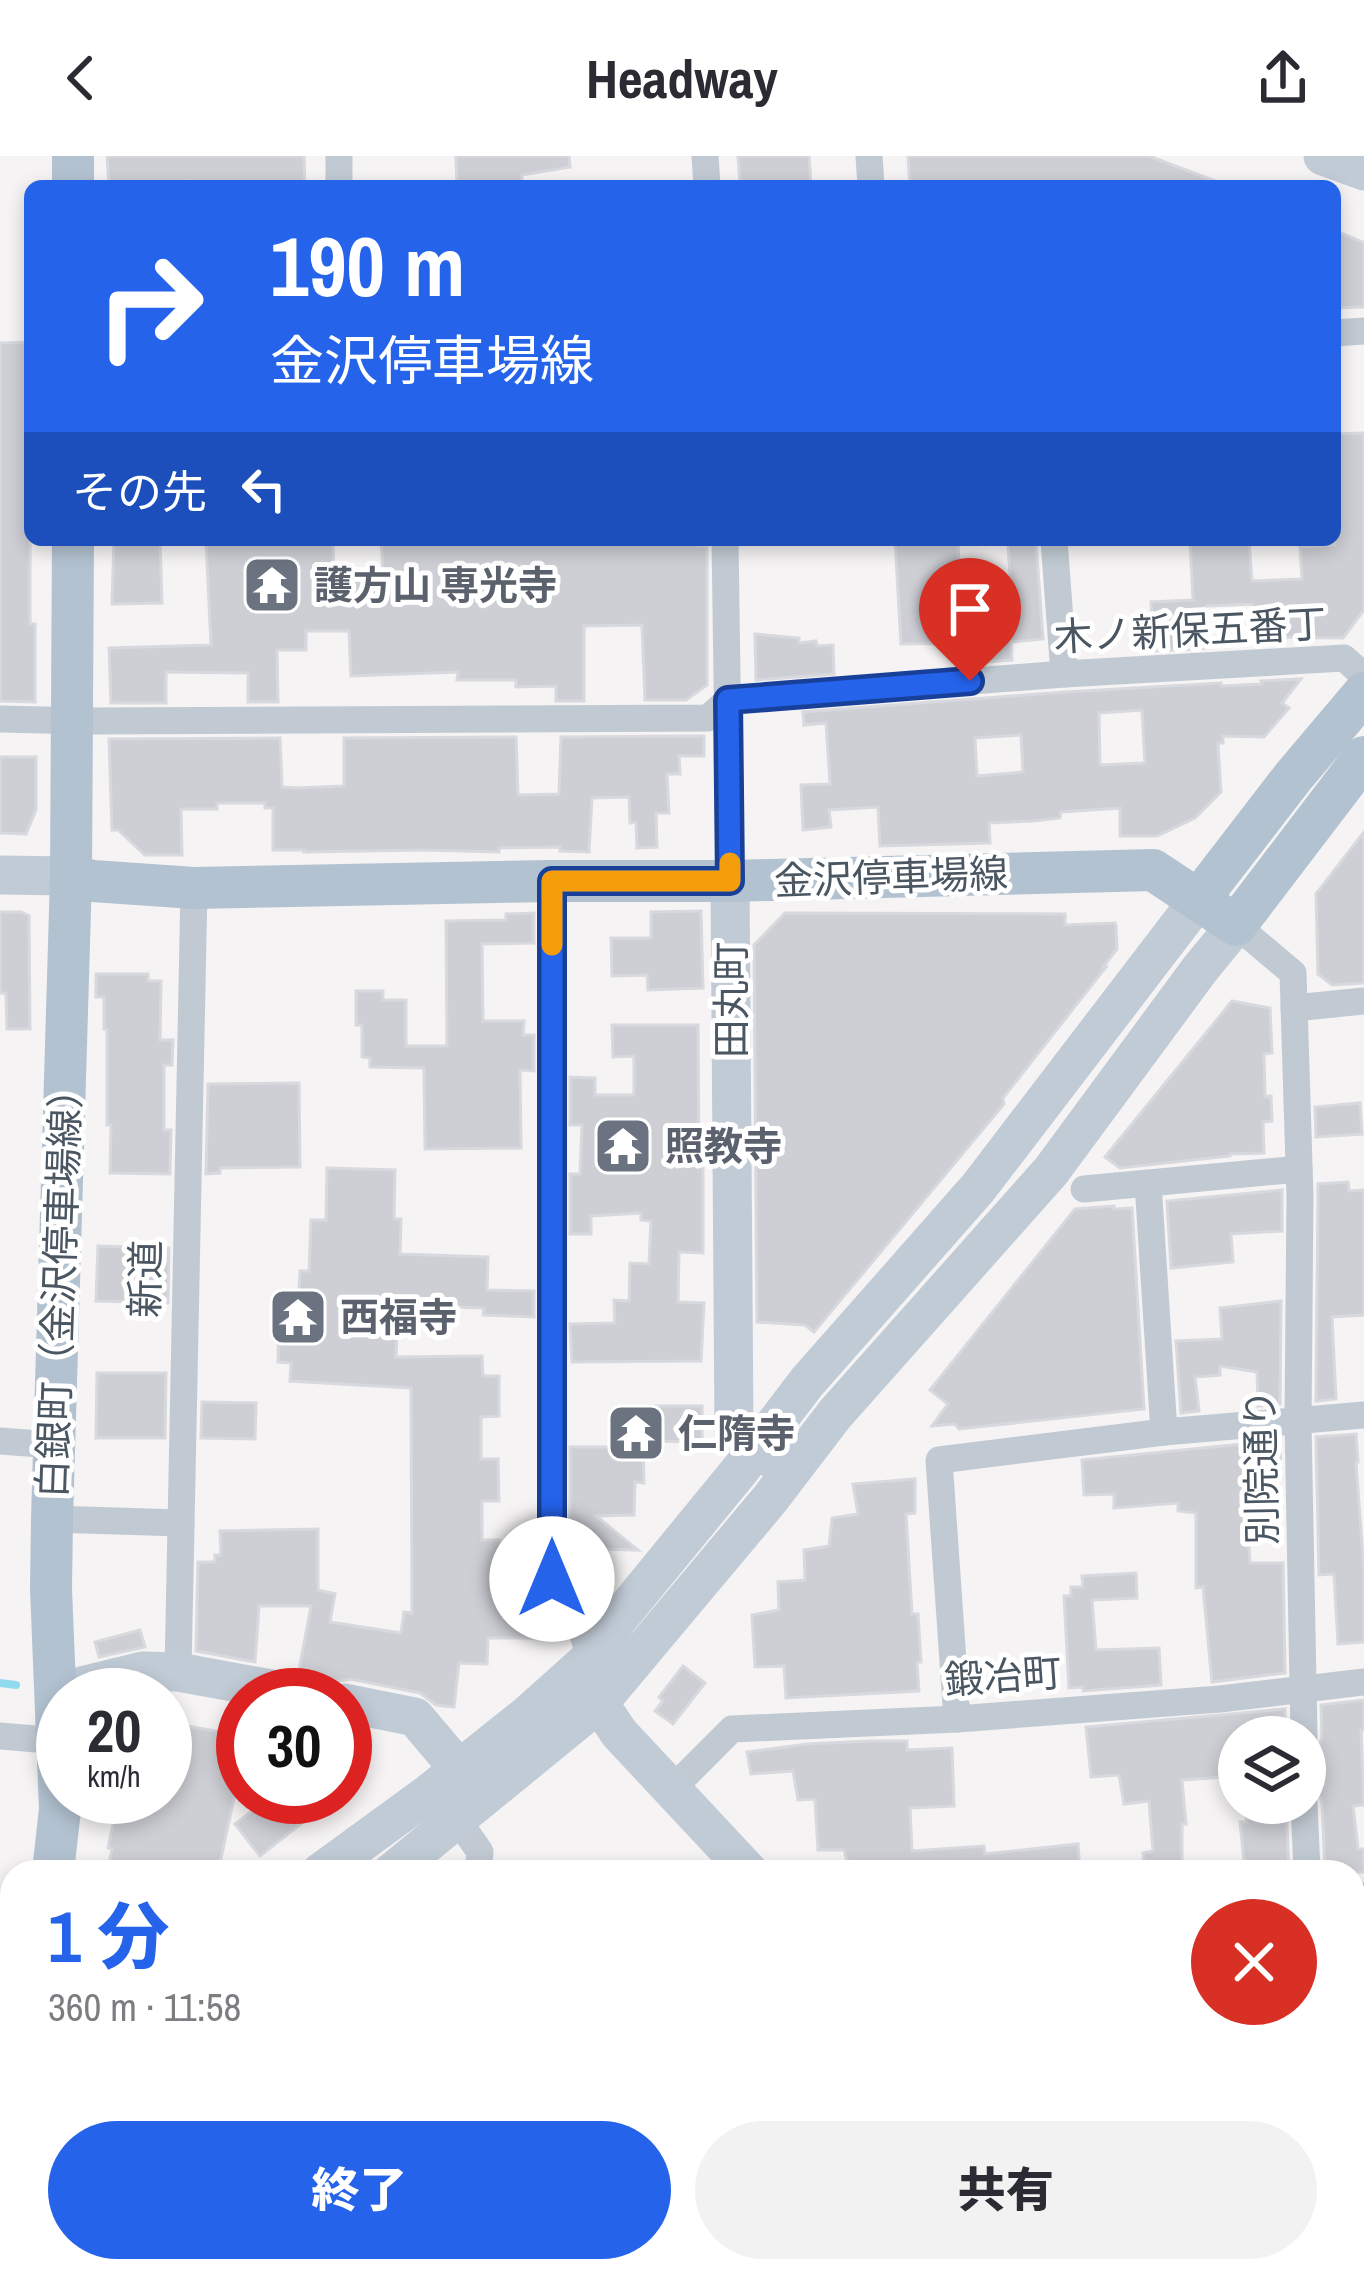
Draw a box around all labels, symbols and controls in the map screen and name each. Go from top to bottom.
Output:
text: Headway [586,42,778,115]
icon: back [48,45,114,111]
icon: share [1250,45,1316,111]
text: 190 m [270,209,465,322]
icon: right [72,228,228,384]
text: 金沢停車場線 [270,324,594,397]
icon: left [231,456,297,522]
text: その先 [72,461,207,522]
temple icon: 護方山 専光寺 [241,554,303,616]
pin [919,558,1021,681]
place label: 護方山 専光寺 [314,559,557,611]
icon: arrive [937,576,1003,642]
street label: 木ノ新保五番丁 [1052,597,1328,663]
street label: 金沢停車場線 [773,847,1009,907]
street label: 田丸町 [705,941,757,1059]
street label: 白銀町（金沢停車場線） [26,1069,92,1499]
temple icon: 照教寺 [592,1115,654,1177]
place label: 照教寺 [665,1120,782,1172]
street label: 新道 [118,1240,172,1318]
temple icon: 西福寺 [267,1286,329,1348]
place label: 西福寺 [340,1291,457,1343]
street label: 別院通り [1234,1389,1288,1545]
temple icon: 仁隋寺 [605,1402,667,1464]
place label: 仁隋寺 [678,1407,795,1459]
position arrow [489,1516,615,1642]
street label: 鍛冶町 [943,1646,1063,1706]
speed limit sign: 30 [216,1668,372,1824]
text: 20 [87,1690,141,1771]
map controls [1218,1716,1326,1824]
button: layers [1218,1716,1326,1824]
text: km/h [87,1756,141,1796]
text: 1 分 [48,1887,169,1984]
button: close [1191,1899,1317,2025]
text: 360 m · 11:58 [48,1981,241,2033]
button: 終了 [48,2121,671,2259]
button: 共有 [695,2121,1317,2259]

